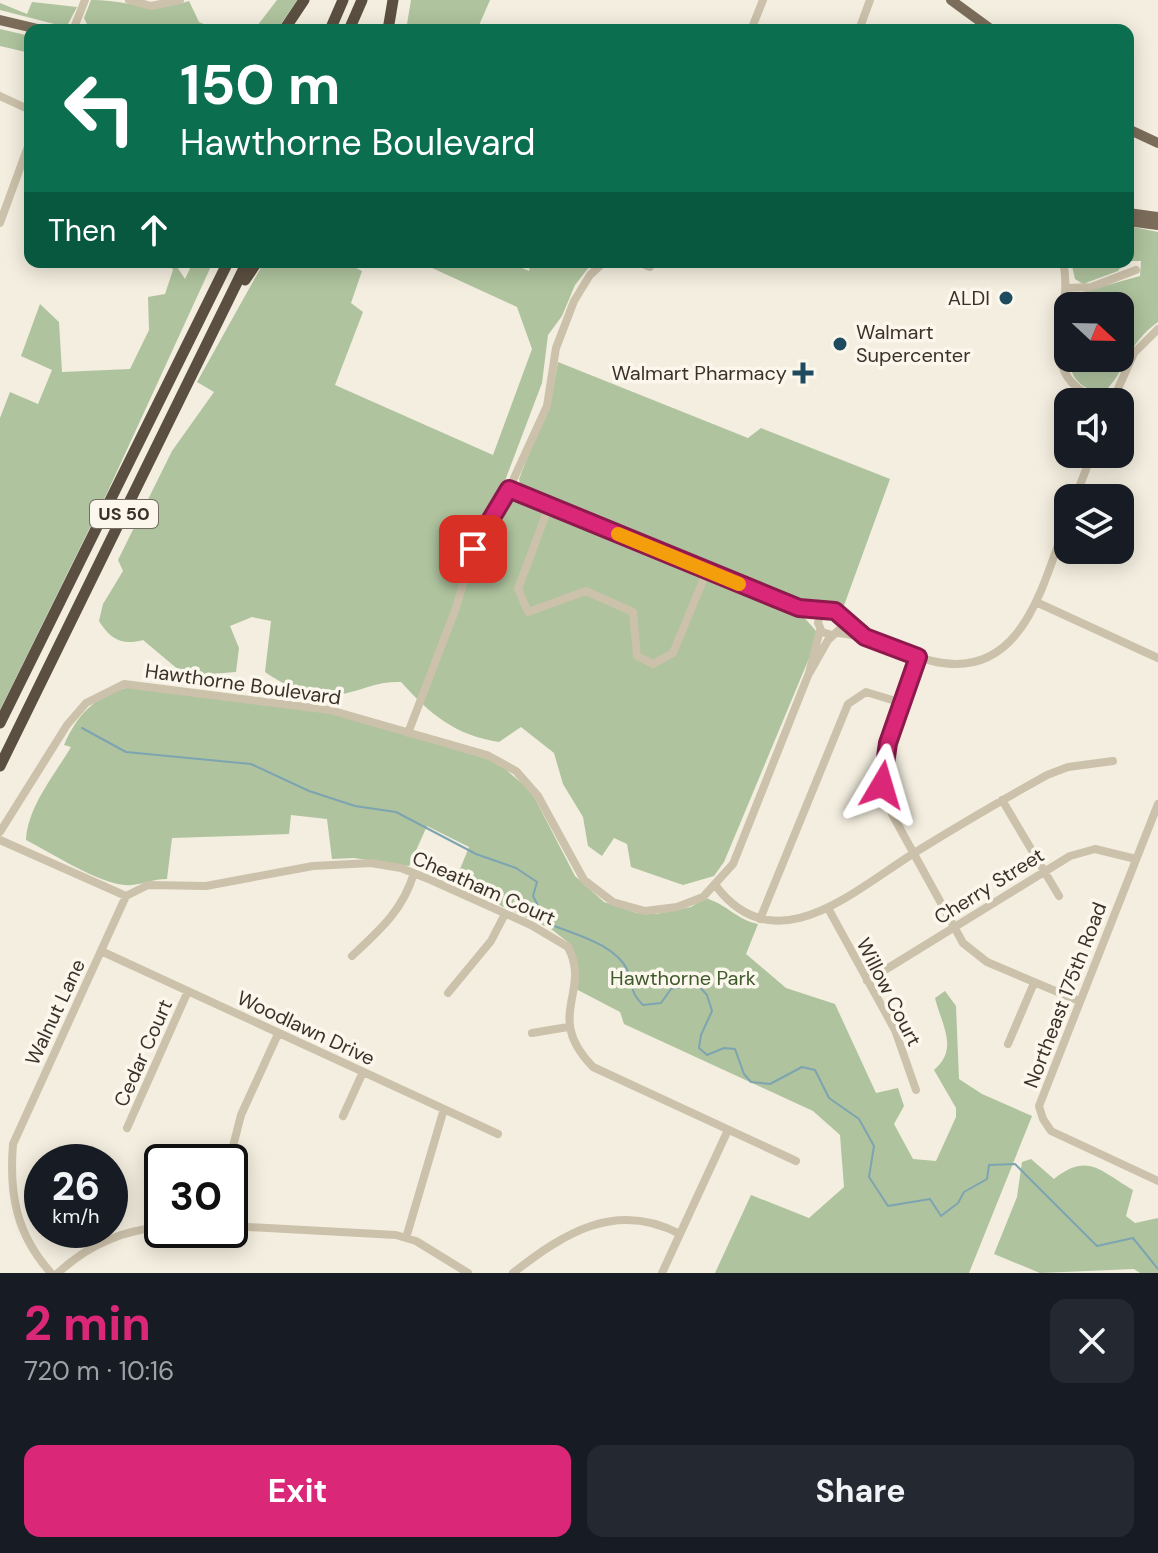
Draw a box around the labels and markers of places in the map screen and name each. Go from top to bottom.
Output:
place label: ALDI [948,285,990,311]
marker: ALDI [997,289,1015,307]
place label: Walmart Supercenter [856,319,971,368]
marker: Walmart Supercenter [831,335,849,353]
place label: Walmart Pharmacy [611,360,787,386]
marker: Walmart Pharmacy [794,364,812,382]
pin [439,515,507,583]

